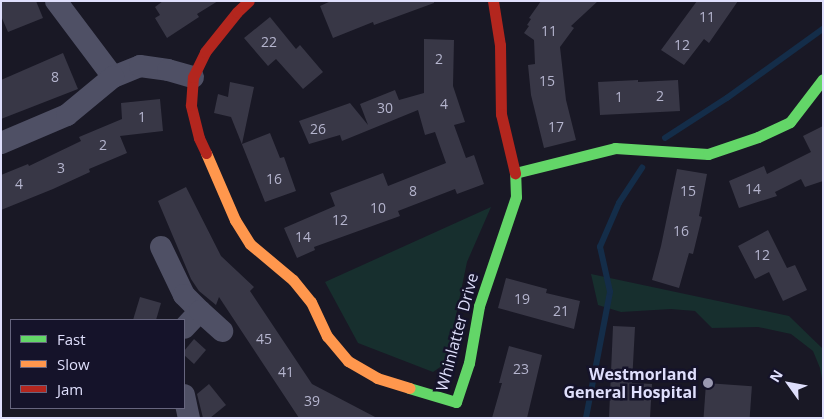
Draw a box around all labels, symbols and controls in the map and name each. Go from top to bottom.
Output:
house number: 11 [699,9,715,25]
house number: 11 [541,23,557,39]
house number: 22 [261,34,277,50]
house number: 12 [674,37,690,53]
house number: 2 [435,51,443,67]
house number: 8 [51,69,59,85]
house number: 15 [539,73,555,89]
house number: 2 [656,88,664,104]
house number: 1 [615,89,623,105]
house number: 4 [440,96,448,112]
house number: 30 [377,100,393,116]
house number: 1 [138,109,146,125]
house number: 17 [548,119,564,135]
house number: 26 [310,121,326,137]
house number: 2 [99,137,107,153]
house number: 3 [57,160,65,176]
house number: 16 [266,171,282,187]
house number: 4 [15,176,23,192]
house number: 14 [745,181,761,197]
house number: 8 [409,183,417,199]
house number: 15 [680,183,696,199]
house number: 10 [370,200,386,216]
house number: 12 [332,212,348,228]
house number: 16 [673,223,689,239]
house number: 14 [295,229,311,245]
house number: 12 [754,247,770,263]
street label: Whinlatter Drive [432,271,482,393]
house number: 19 [514,291,530,307]
house number: 21 [553,303,569,319]
legend [10,319,185,409]
text: Fast [57,329,86,349]
house number: 45 [256,331,272,347]
text: Slow [57,354,90,374]
north arrow [764,359,814,409]
house number: 23 [513,361,529,377]
house number: 41 [278,364,294,380]
place label: Westmorland General Hospital [563,364,697,402]
text: N [765,366,787,386]
marker: Westmorland General Hospital [701,376,715,390]
text: Jam [57,379,83,399]
house number: 39 [304,393,320,409]

